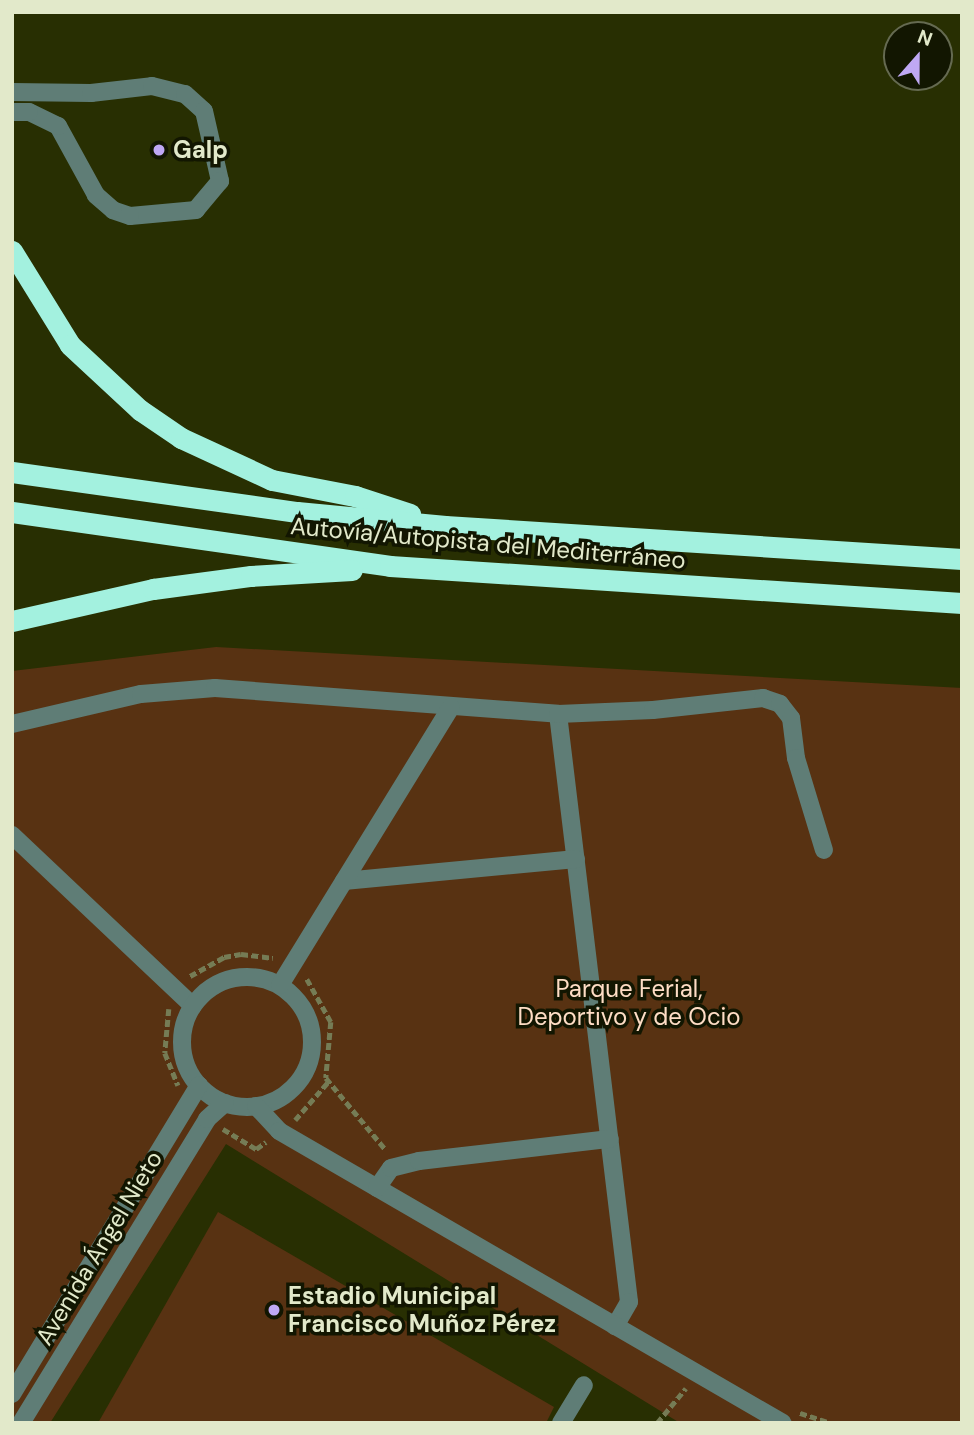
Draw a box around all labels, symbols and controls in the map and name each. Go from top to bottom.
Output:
north arrow [883,21,953,91]
text: N [914,24,936,52]
place label: Galp [173,136,228,164]
marker: Galp [151,142,167,158]
street label: Autovía/Autopista del Mediterráneo [289,511,687,575]
park label: Parque Ferial, Deportivo y de Ocio [517,975,741,1031]
street label: Avenida Ángel Nieto [30,1146,168,1350]
place label: Estadio Municipal Francisco Muñoz Pérez [288,1282,556,1338]
marker: Estadio Municipal Francisco Muñoz Pérez [266,1302,282,1318]

